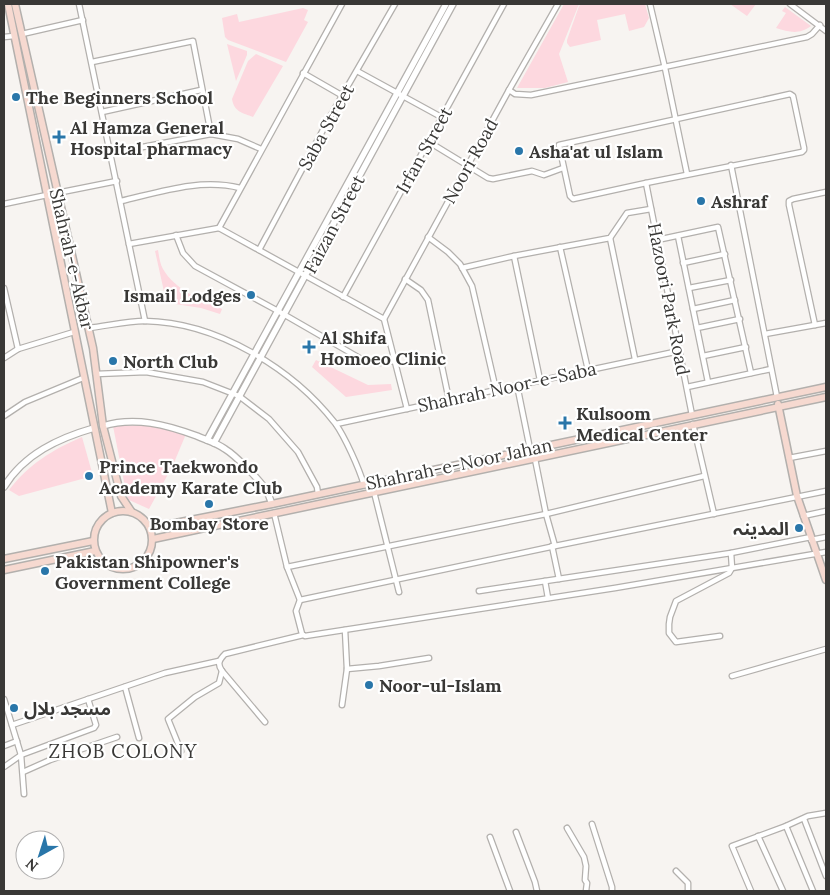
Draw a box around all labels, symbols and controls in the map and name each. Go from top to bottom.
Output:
street label: Saba Street [293,80,359,174]
place label: The Beginners School [26,86,213,109]
marker: The Beginners School [10,91,22,103]
street label: Irfan Street [391,103,457,197]
street label: Noori Road [437,114,503,208]
place label: Al Hamza General Hospital pharmacy [70,116,232,160]
marker: Al Hamza General Hospital pharmacy [52,130,66,144]
place label: Asha'at ul Islam [529,140,663,163]
marker: Asha'at ul Islam [513,145,525,157]
street label: Faizan Street [298,171,370,277]
street label: Shahrah-e-Akbar [45,186,99,332]
place label: Ashraf [711,190,769,213]
marker: Ashraf [695,195,707,207]
street label: Hazoori Park Road [643,221,695,377]
place label: Ismail Lodges [123,284,241,307]
marker: Ismail Lodges [245,289,257,301]
place label: Al Shifa Homoeo Clinic [320,326,447,370]
marker: Al Shifa Homoeo Clinic [302,340,316,354]
place label: North Club [123,350,218,373]
marker: North Club [107,355,119,367]
street label: Shahrah Noor-e-Saba [416,357,598,417]
place label: Kulsoom Medical Center [576,402,708,446]
marker: Kulsoom Medical Center [558,416,572,430]
street label: Shahrah-e-Noor Jahan [364,433,554,495]
place label: Prince Taekwondo Academy Karate Club [99,455,282,499]
marker: Prince Taekwondo Academy Karate Club [83,470,95,482]
marker: Bombay Store [203,498,215,510]
place label: Bombay Store [149,512,269,535]
place label: المدینہ [733,517,789,540]
marker: المدینہ [793,522,805,534]
place label: Pakistan Shipowner's Government College [55,550,239,594]
marker: Pakistan Shipowner's Government College [39,565,51,577]
place label: Noor-ul-Islam [379,674,502,697]
marker: Noor-ul-Islam [363,679,375,691]
place label: مسجد بلال [24,697,111,720]
marker: مسجد بلال [8,702,20,714]
district label: ZHOB COLONY [48,739,198,763]
north arrow [15,830,65,880]
text: N [22,855,42,876]

